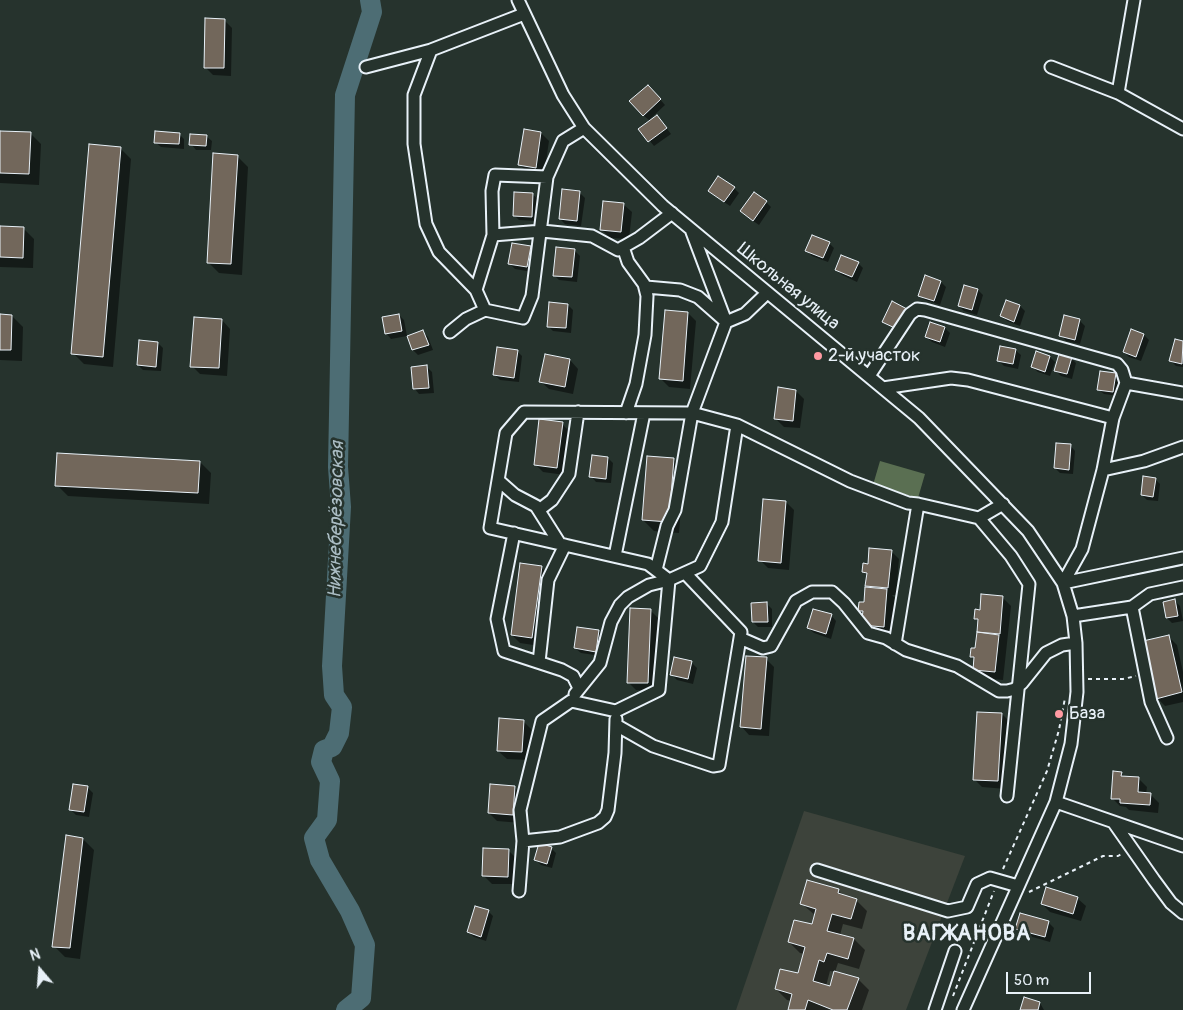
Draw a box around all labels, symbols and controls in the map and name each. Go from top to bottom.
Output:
street label: Школьная улица [732,239,844,335]
place label: 2-й участок [828,345,920,367]
marker: 2-й участок [812,350,824,362]
water label: Нижнеберёзовская [324,441,350,599]
place label: База [1069,703,1105,725]
marker: База [1053,708,1065,720]
district label: ВАГЖАНОВА [902,921,1032,947]
north arrow [15,945,65,995]
text: N [28,946,42,965]
scale bar [1008,962,1093,994]
text: 50 m [1014,971,1049,990]

